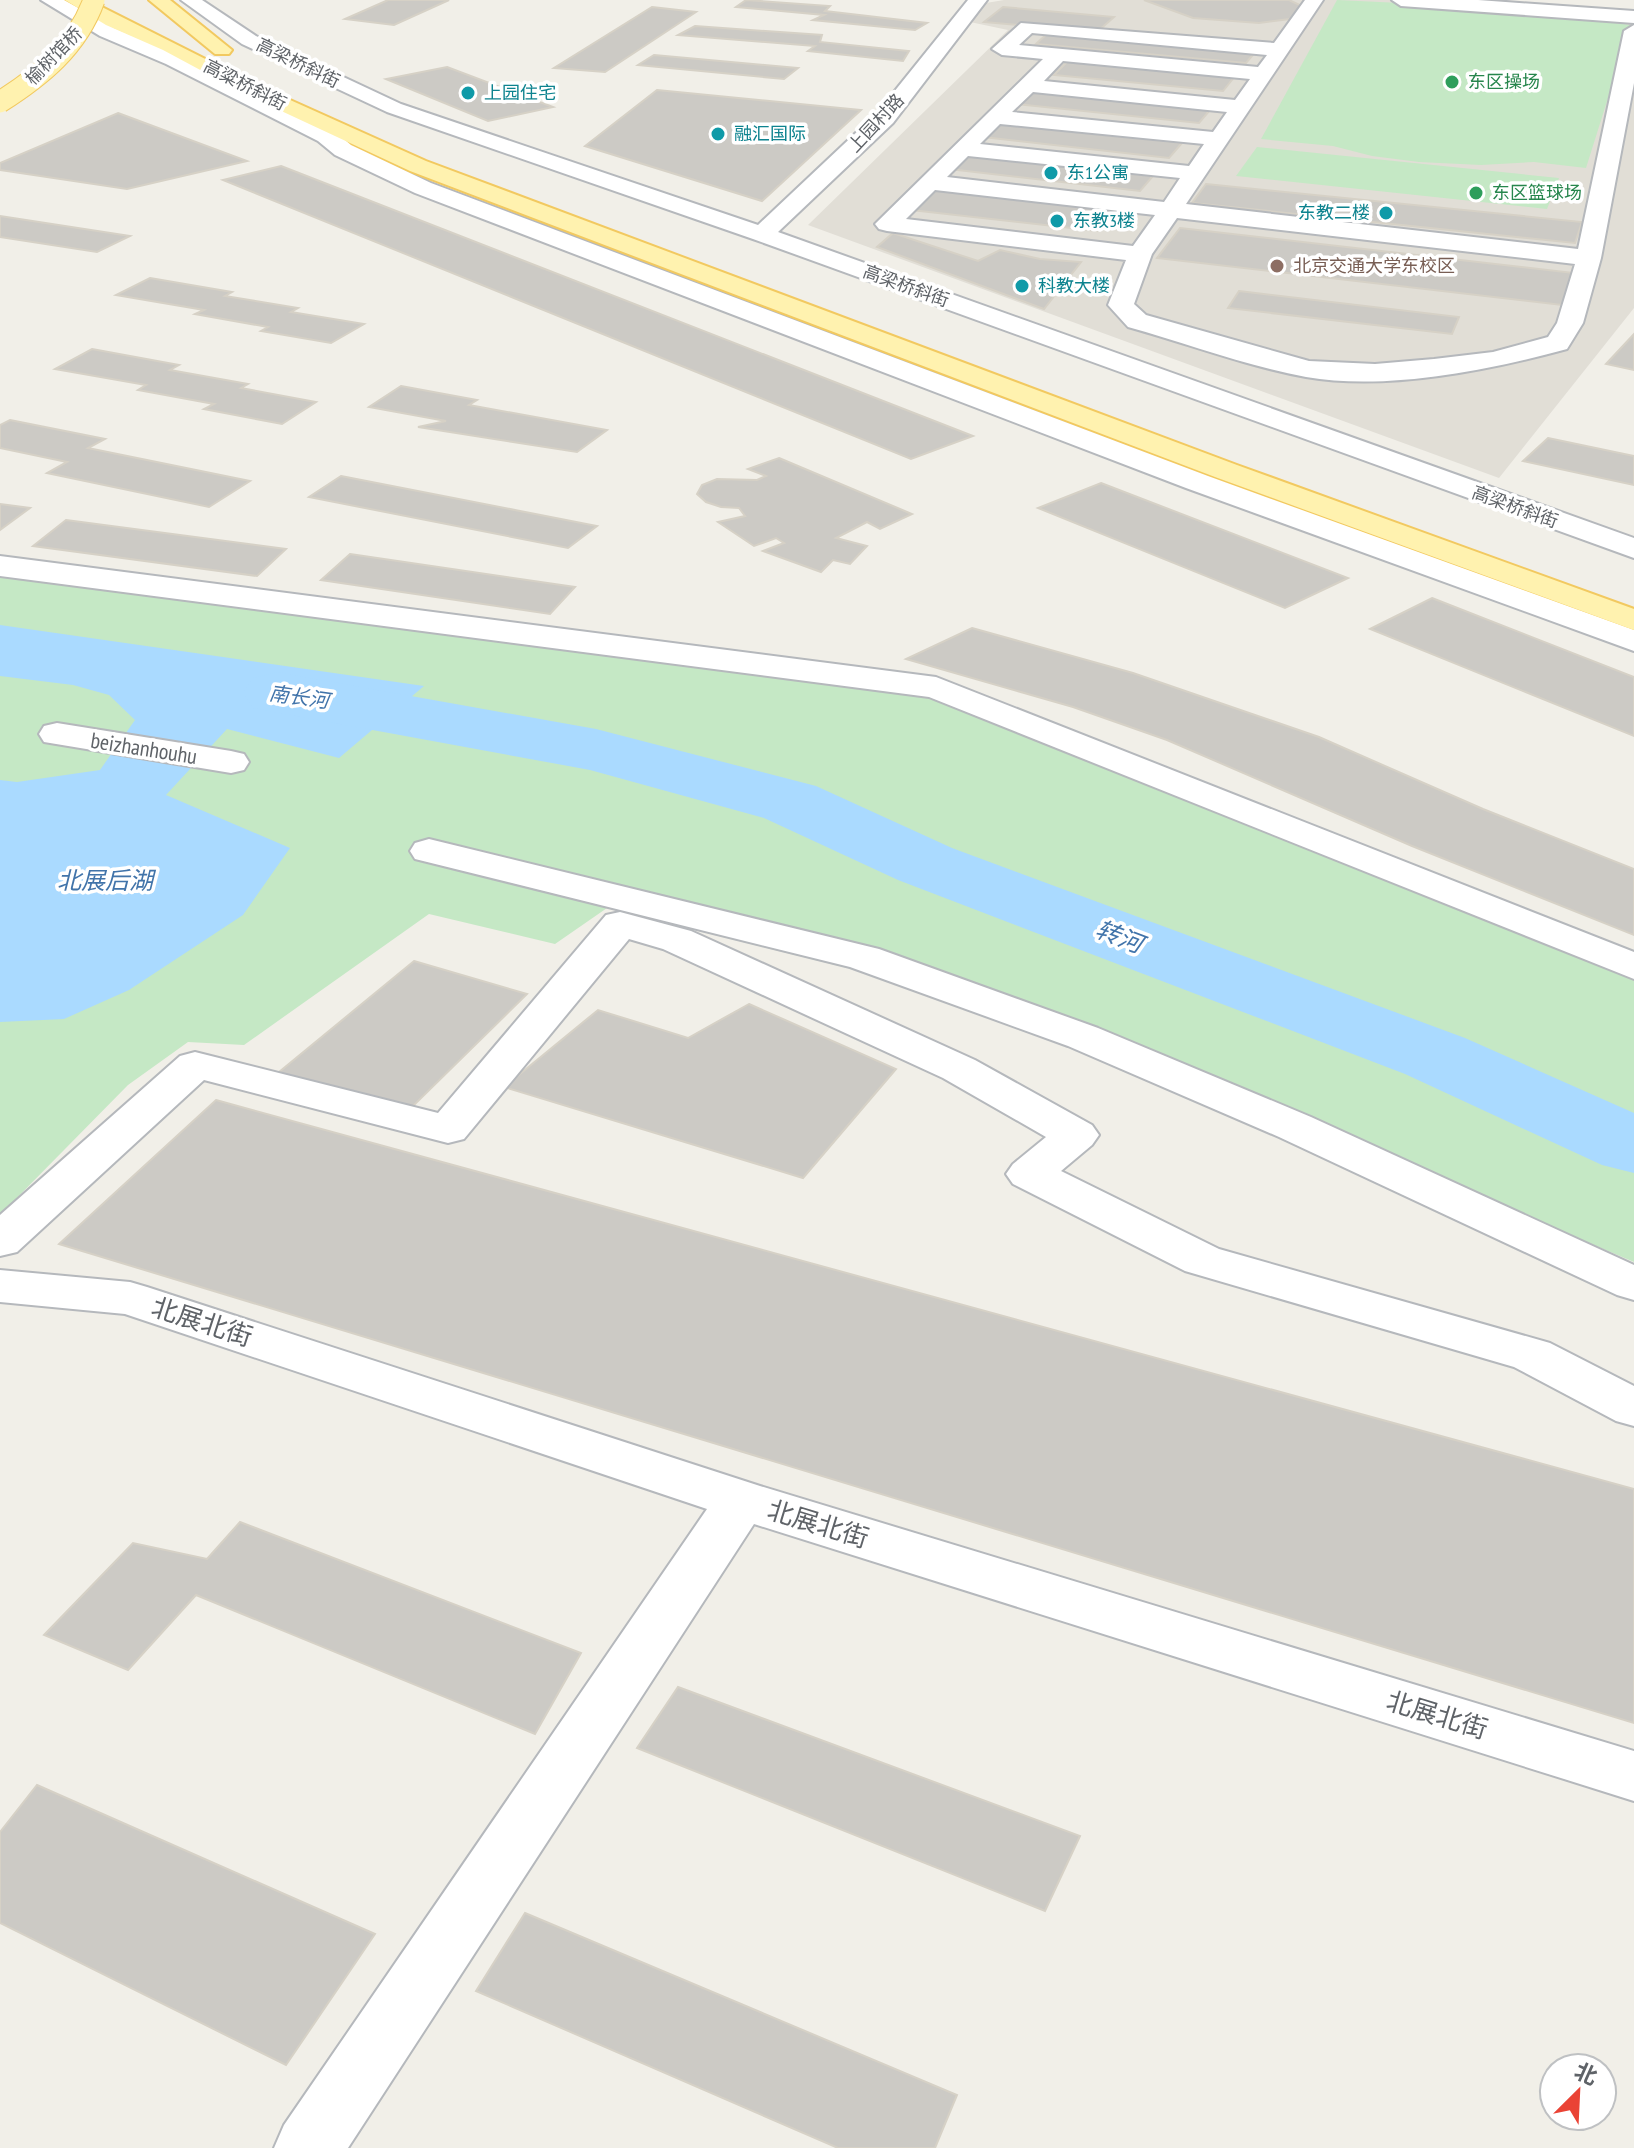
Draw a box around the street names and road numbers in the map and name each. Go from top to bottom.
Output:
street label: 榆树馆桥 [20,22,87,90]
street label: 高梁桥斜街 [253,32,344,93]
street label: 高粱桥斜街 [200,54,291,115]
street label: 上园村路 [843,88,909,157]
street label: 高梁桥斜街 [860,259,952,312]
street label: 高梁桥斜街 [1469,480,1561,533]
street label: beizhanhouhu [89,726,199,770]
street label: 北展北街 [148,1290,257,1353]
street label: 北展北街 [764,1493,873,1555]
street label: 北展北街 [1383,1684,1492,1746]

